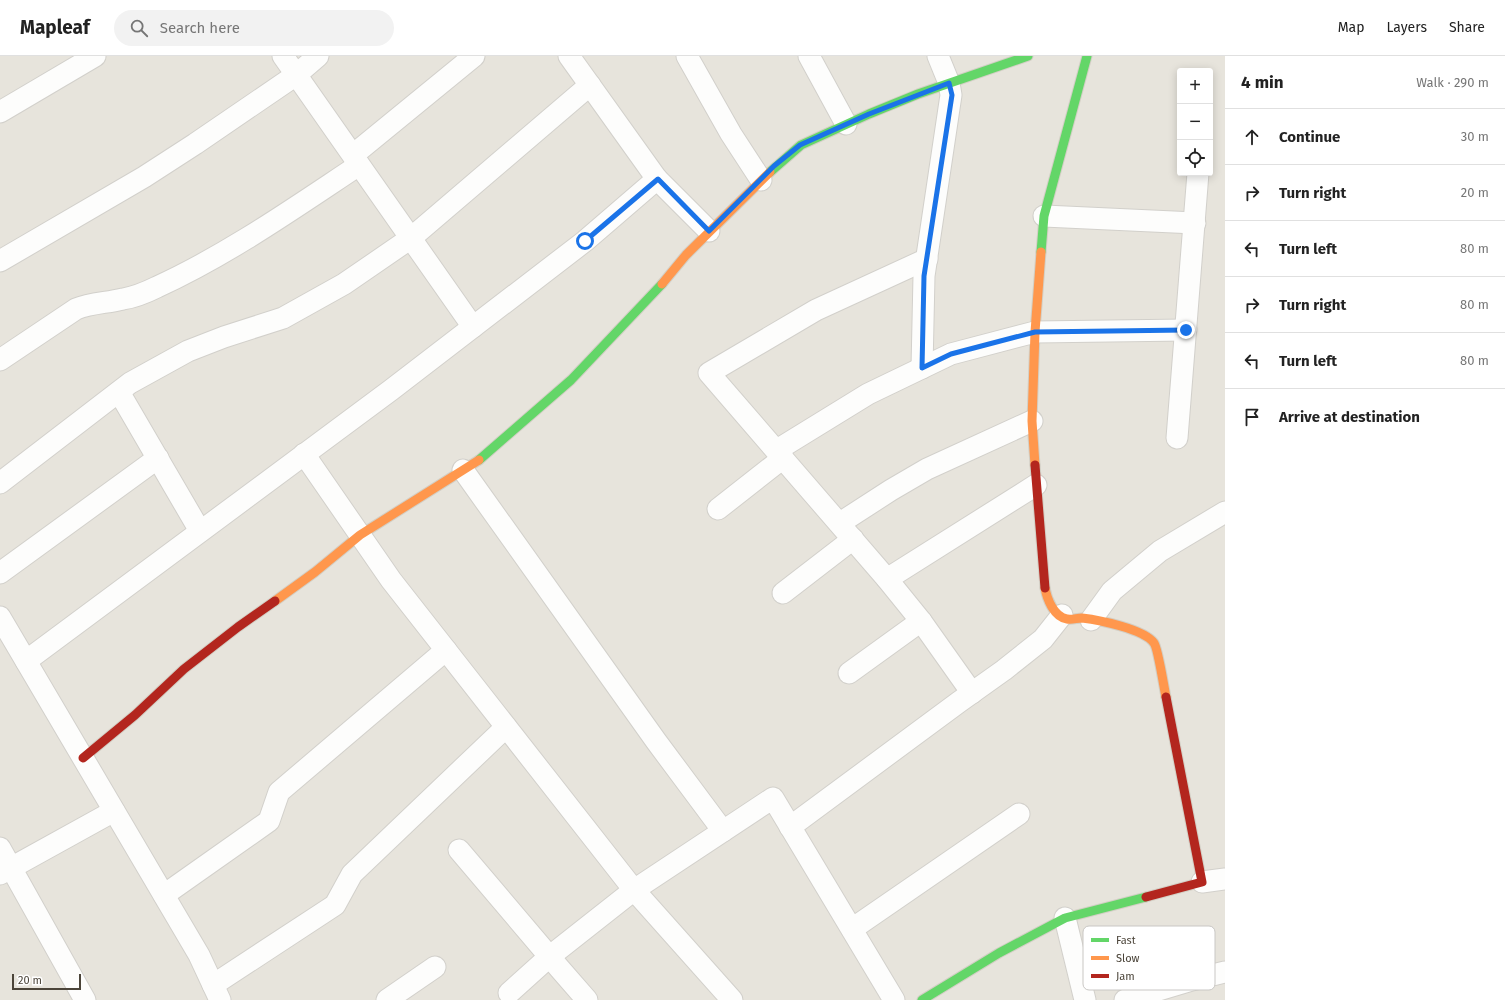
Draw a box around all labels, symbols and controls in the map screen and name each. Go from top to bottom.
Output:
search box [114,10,394,46]
text: Mapleaf [20,16,90,39]
icon: search [128,17,150,39]
text: Search here [160,19,240,37]
text: Map [1338,19,1364,36]
text: Layers [1386,19,1427,36]
text: Share [1449,19,1485,36]
map controls [1177,68,1213,176]
button: + [1177,68,1213,104]
text: 4 min [1241,72,1284,93]
text: Walk · 290 m [1416,75,1489,90]
button: − [1177,104,1213,140]
icon: ahead [1241,126,1263,148]
text: Continue [1279,128,1340,146]
text: 30 m [1461,129,1489,144]
button: locate [1177,140,1213,176]
icon: right [1241,182,1263,204]
text: Turn right [1279,184,1346,202]
text: 20 m [1461,185,1489,200]
route start [576,232,594,250]
icon: left [1241,238,1263,260]
text: Turn left [1279,240,1337,258]
text: 80 m [1460,241,1489,256]
icon: right [1241,294,1263,316]
text: Turn right [1279,296,1346,314]
text: 80 m [1460,297,1489,312]
route end [1177,321,1195,339]
icon: left [1241,350,1263,372]
text: Turn left [1279,352,1337,370]
text: 80 m [1460,353,1489,368]
icon: arrive [1241,406,1263,428]
text: Arrive at destination [1279,408,1420,426]
legend [1083,926,1215,990]
text: Fast [1116,934,1136,947]
text: Slow [1116,952,1140,965]
text: Jam [1116,970,1135,983]
scale bar [12,972,81,991]
text: 20 m [18,974,42,987]

